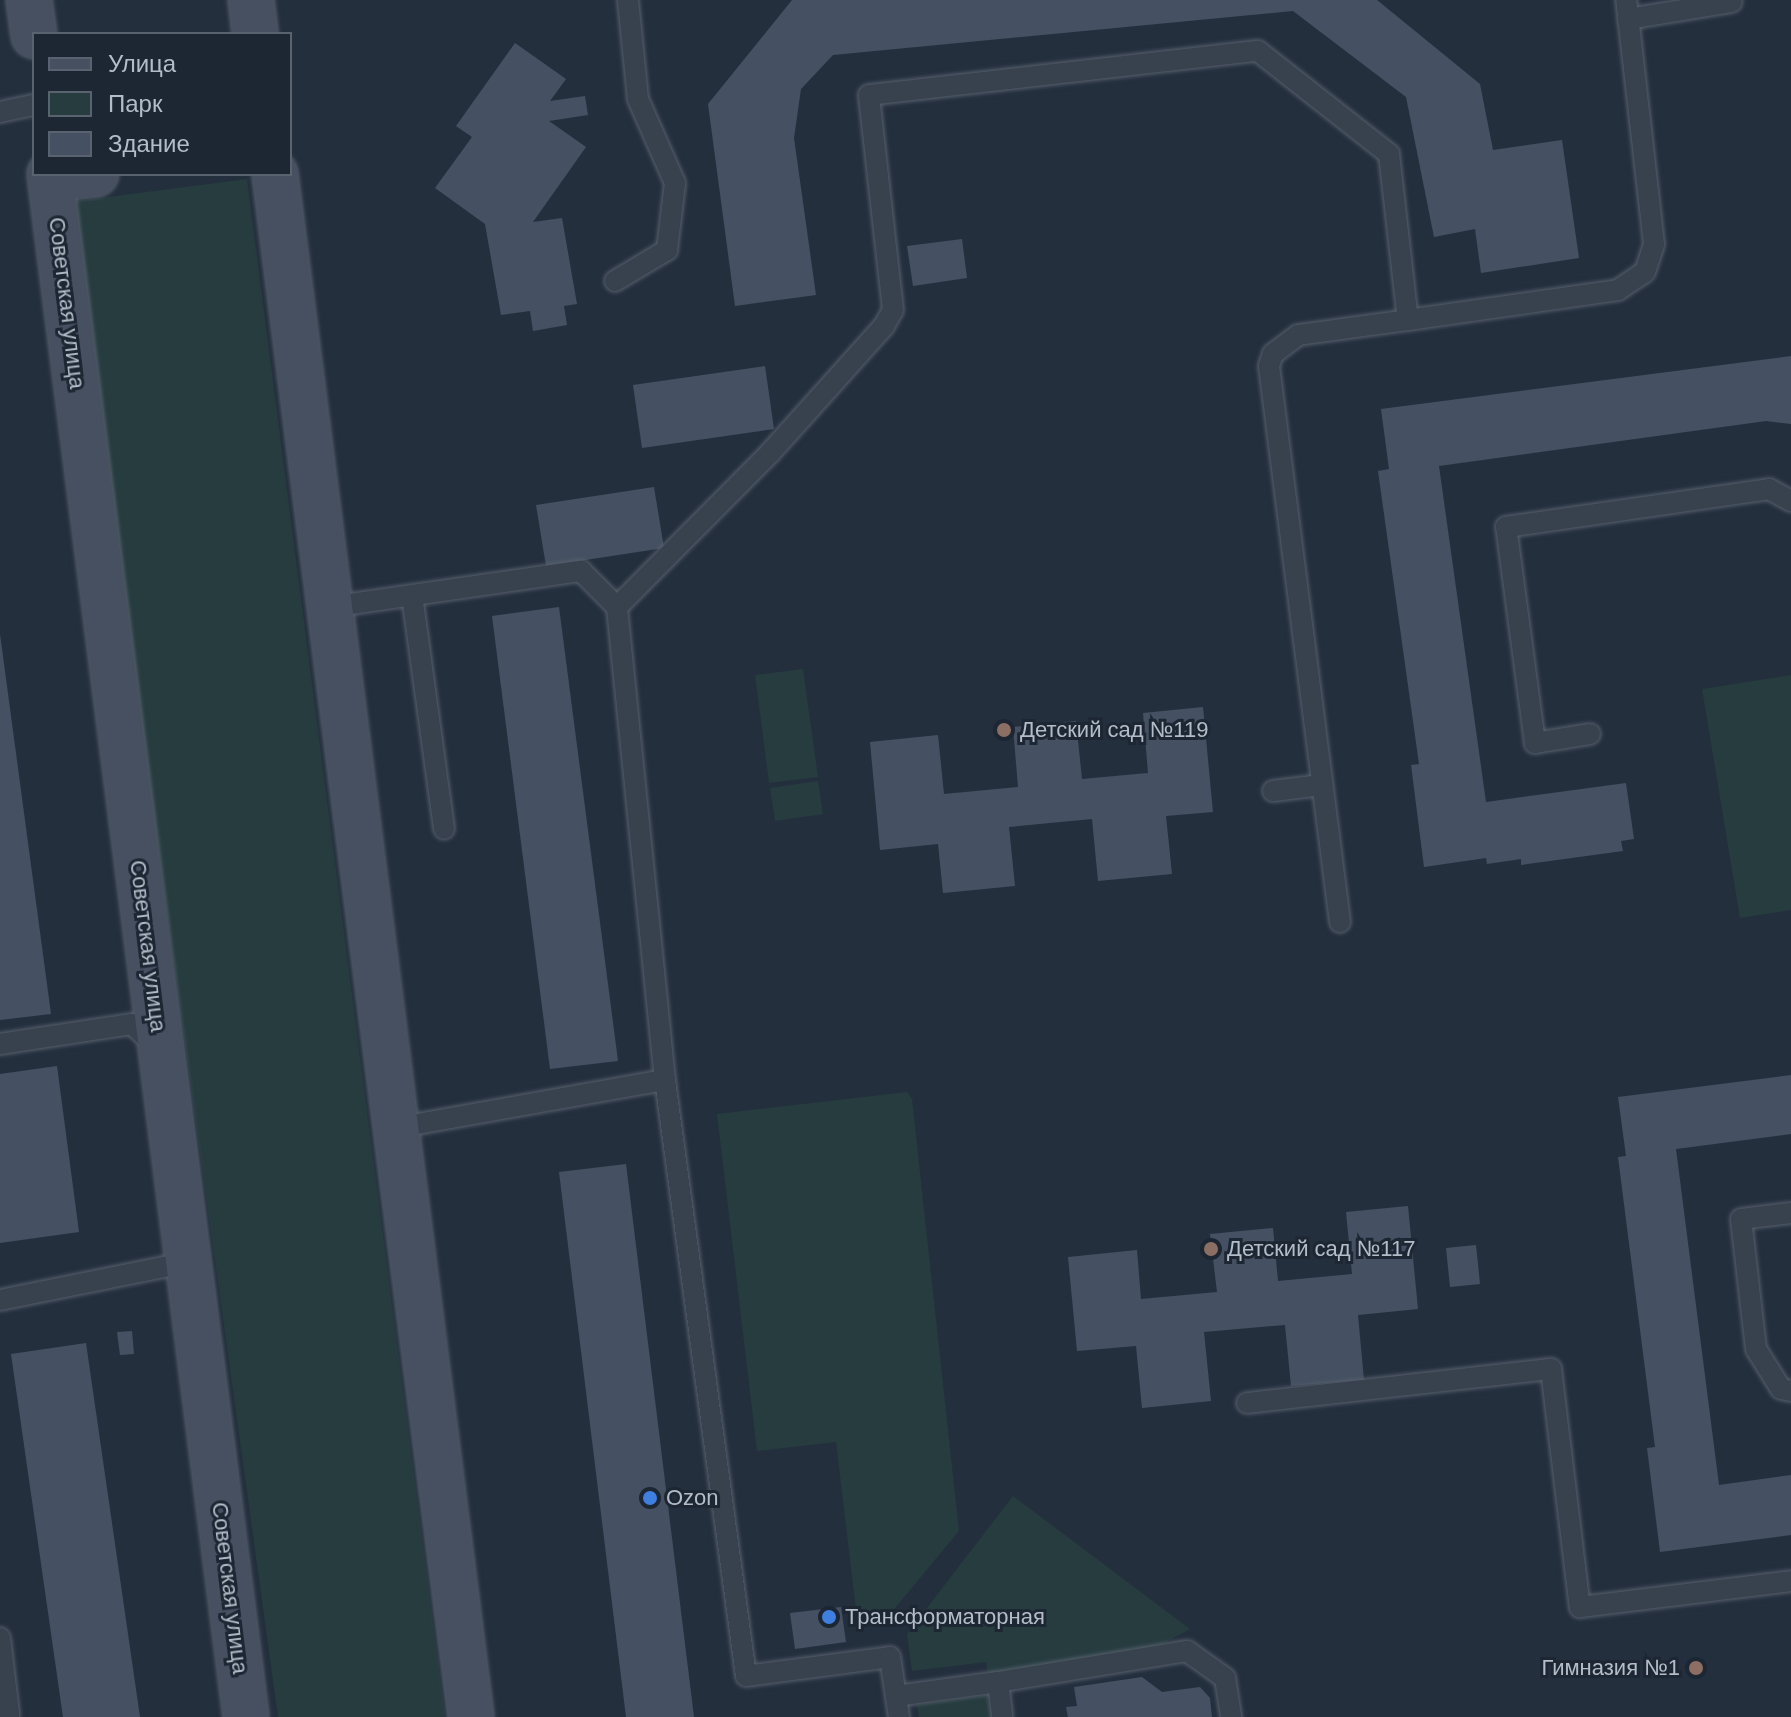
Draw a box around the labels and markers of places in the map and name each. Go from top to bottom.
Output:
place label: Детский сад №119 [1020,717,1208,743]
marker: Детский сад №119 [995,721,1013,739]
place label: Детский сад №117 [1227,1236,1415,1262]
marker: Детский сад №117 [1202,1240,1220,1258]
place label: Ozon [666,1485,719,1511]
marker: Ozon [641,1489,659,1507]
place label: Трансформаторная [845,1604,1045,1630]
marker: Трансформаторная [820,1608,838,1626]
place label: Гимназия №1 [1542,1655,1680,1681]
marker: Гимназия №1 [1687,1659,1705,1677]

